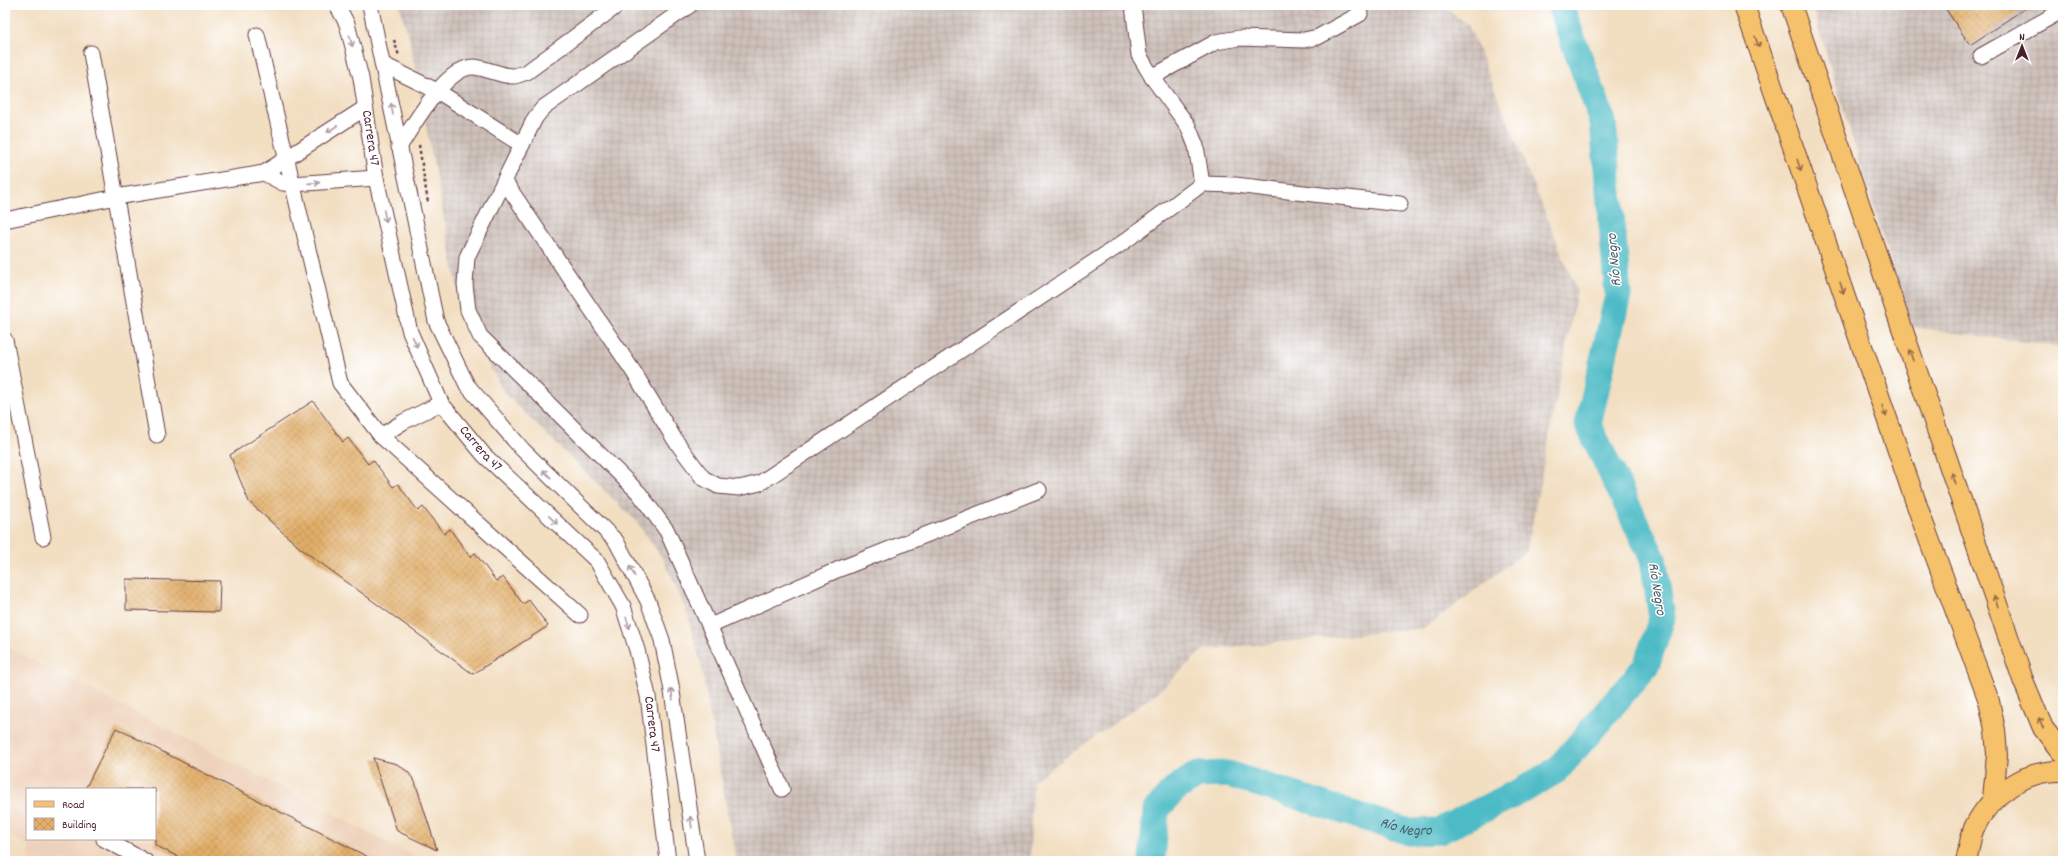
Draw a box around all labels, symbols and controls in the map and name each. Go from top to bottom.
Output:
north arrow [2002,26,2042,66]
text: N [2019,30,2025,46]
one-way arrow [348,35,355,48]
one-way arrow [1754,35,1761,48]
one-way arrow [388,103,396,116]
street label: Carrera 47 [356,109,384,167]
one-way arrow [327,125,338,133]
one-way arrow [1796,158,1804,170]
one-way arrow [307,179,320,186]
one-way arrow [381,209,389,222]
water label: Río Negro [1602,231,1628,287]
one-way arrow [1838,281,1846,293]
one-way arrow [411,336,419,348]
one-way arrow [1907,348,1914,361]
one-way arrow [1881,404,1888,417]
street label: Carrera 47 [454,422,506,477]
one-way arrow [542,470,552,479]
one-way arrow [1949,472,1957,484]
one-way arrow [548,515,558,524]
water label: Río Negro [1641,561,1671,618]
one-way arrow [628,565,636,577]
one-way arrow [1991,595,1999,607]
one-way arrow [625,616,632,629]
one-way arrow [668,688,676,701]
street label: Carrera 47 [638,695,665,754]
one-way arrow [2036,717,2044,729]
legend [26,788,156,840]
text: Road [62,797,84,814]
water label: Río Negro [1377,812,1434,843]
one-way arrow [687,816,695,829]
text: Building [62,817,97,834]

